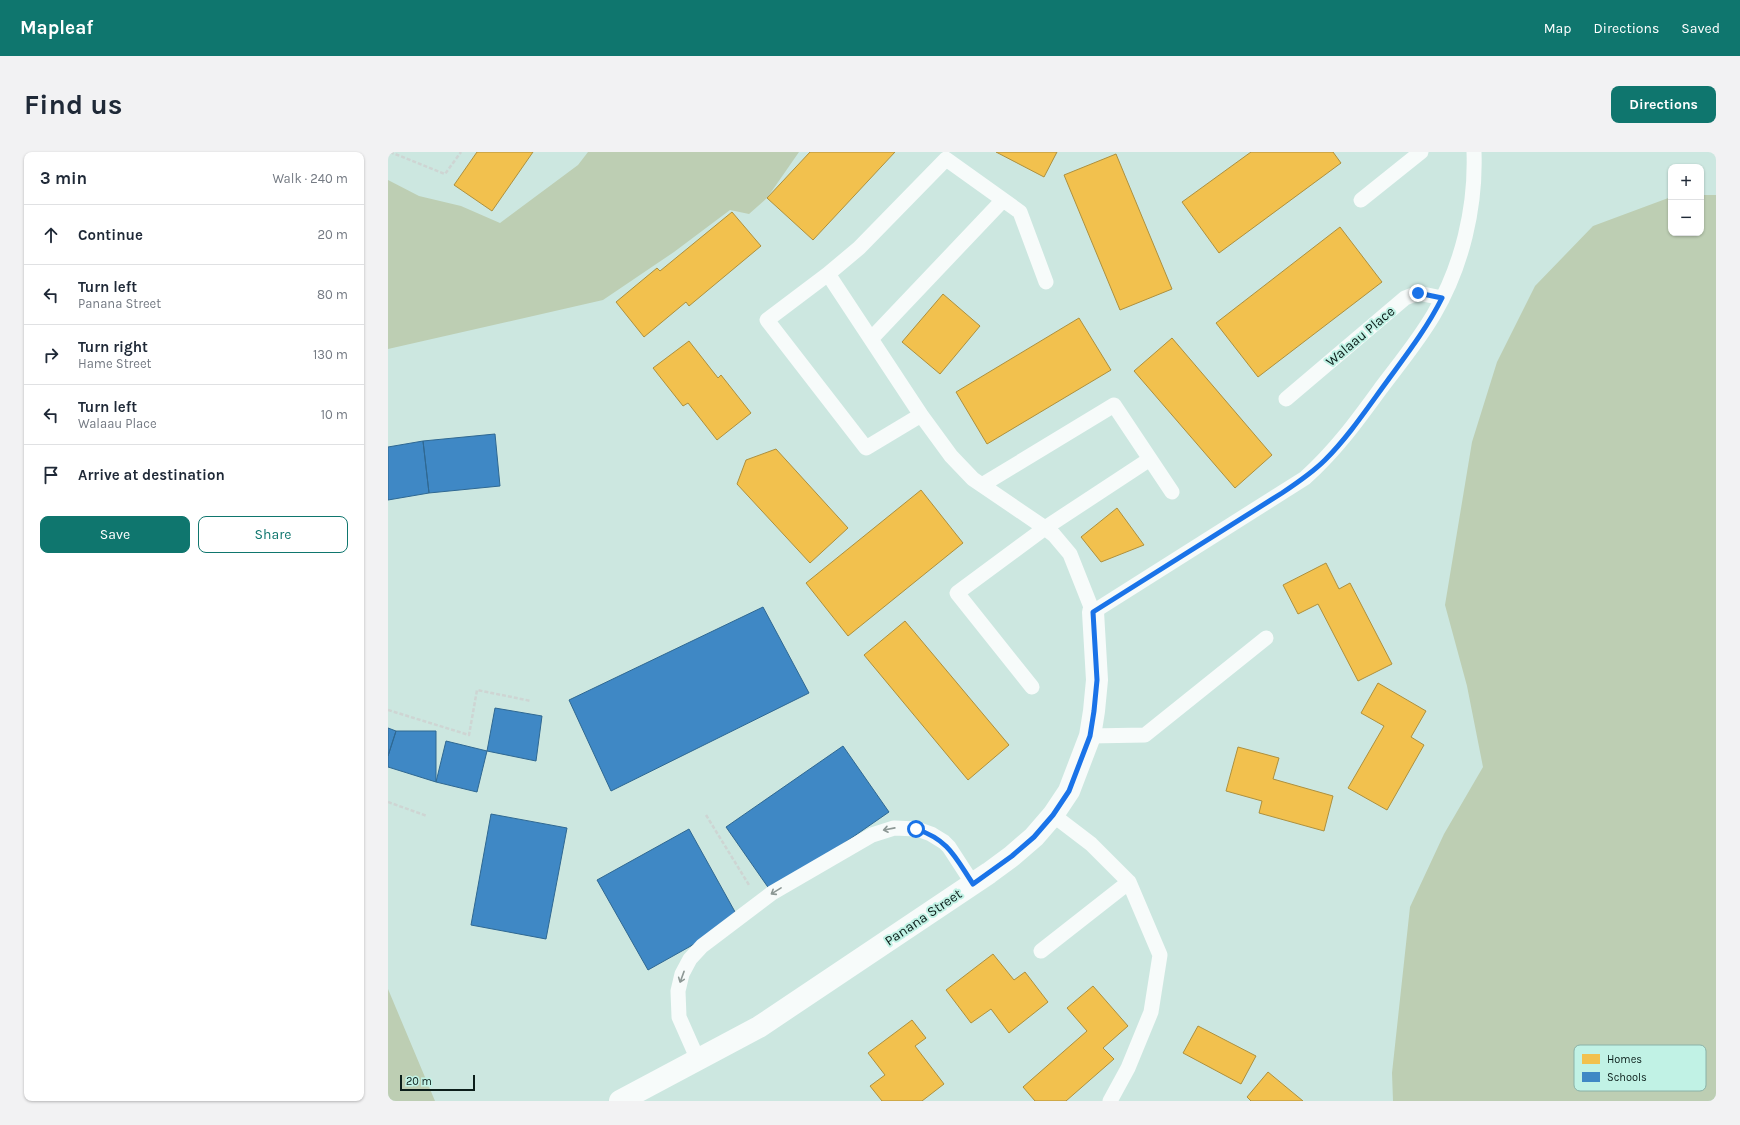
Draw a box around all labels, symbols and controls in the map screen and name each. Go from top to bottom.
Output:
text: Mapleaf [20,17,93,39]
text: Map [1544,20,1572,37]
text: Directions [1594,20,1659,37]
text: Saved [1681,20,1720,37]
button: Directions [1611,86,1716,123]
text: Find us [24,88,123,121]
map controls [1668,164,1704,236]
button: + [1668,164,1704,200]
text: 3 min [40,168,87,188]
text: Walk · 240 m [272,171,348,186]
button: − [1668,200,1704,236]
icon: ahead [40,224,62,246]
text: Continue [78,226,143,244]
text: 20 m [318,227,348,242]
text: Turn left [78,278,137,296]
icon: left [40,284,62,306]
route end [1409,284,1427,302]
text: 80 m [317,287,348,302]
text: Panana Street [78,296,161,311]
street label: Walaau Place [1322,303,1398,370]
text: Turn right [78,338,148,356]
icon: right [40,344,62,366]
text: 130 m [313,347,348,362]
text: Hame Street [78,356,151,371]
text: Turn left [78,398,137,416]
icon: left [40,404,62,426]
text: 10 m [321,407,348,422]
text: Walaau Place [78,416,157,431]
icon: arrive [40,464,62,486]
text: Arrive at destination [78,466,225,484]
button: Save [40,516,190,553]
button: Share [198,516,348,553]
route start [907,820,925,838]
one-way arrow [883,825,896,833]
street label: Panana Street [881,885,965,949]
one-way arrow [771,887,782,895]
one-way arrow [677,971,685,983]
legend [1574,1045,1706,1091]
text: Homes [1607,1053,1642,1066]
text: Schools [1607,1071,1647,1084]
scale bar [400,1073,475,1092]
text: 20 m [406,1075,432,1088]

